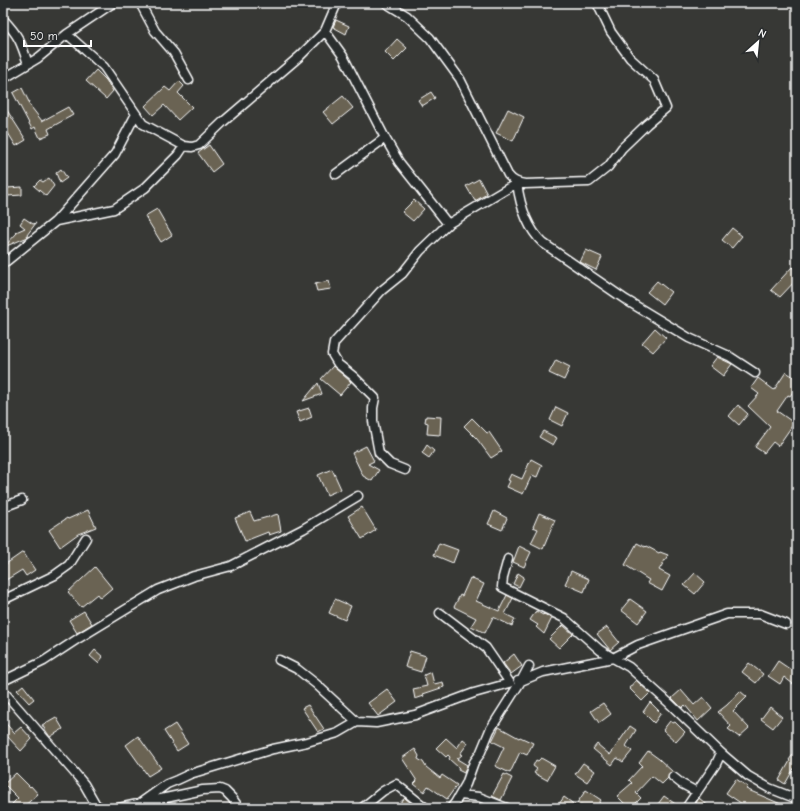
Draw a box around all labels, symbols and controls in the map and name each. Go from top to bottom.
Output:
scale bar [24,22,91,48]
north arrow [738,22,778,62]
text: N [756,26,768,41]
text: 50 m [30,29,58,43]

